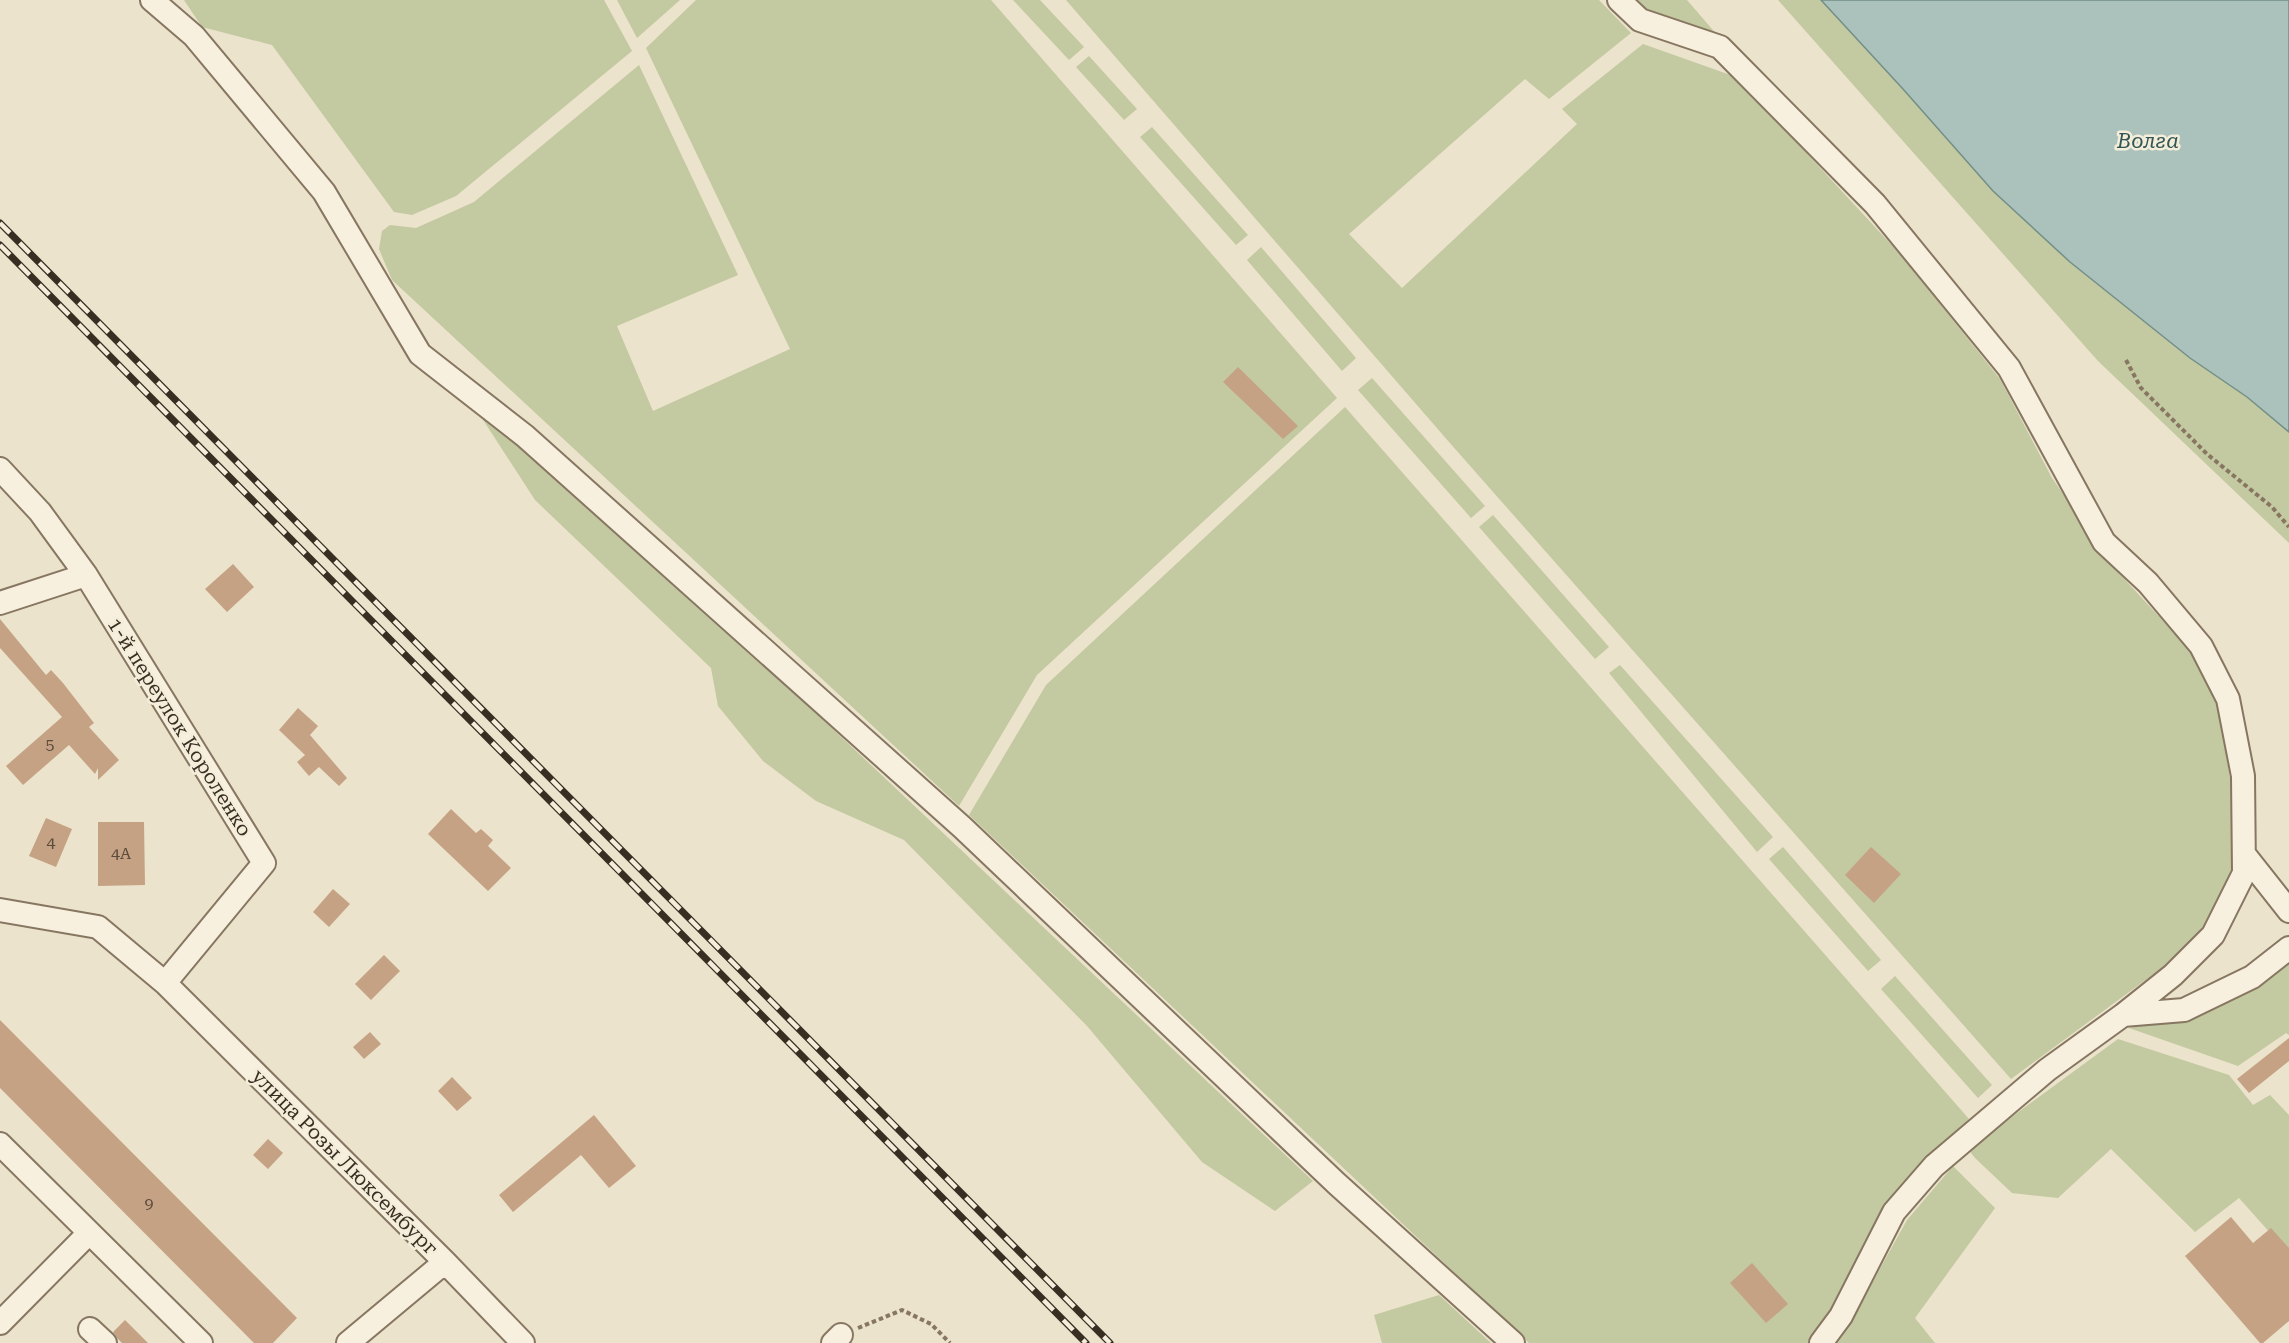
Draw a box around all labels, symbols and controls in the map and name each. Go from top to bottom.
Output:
water label: Волга [2116,129,2179,153]
street label: 1-й переулок Короленко [103,613,257,841]
house number: 5 [46,735,55,754]
house number: 4 [47,833,56,852]
house number: 4А [111,844,132,863]
street label: улица Розы Люксембург [247,1064,443,1260]
house number: 9 [145,1194,154,1213]

